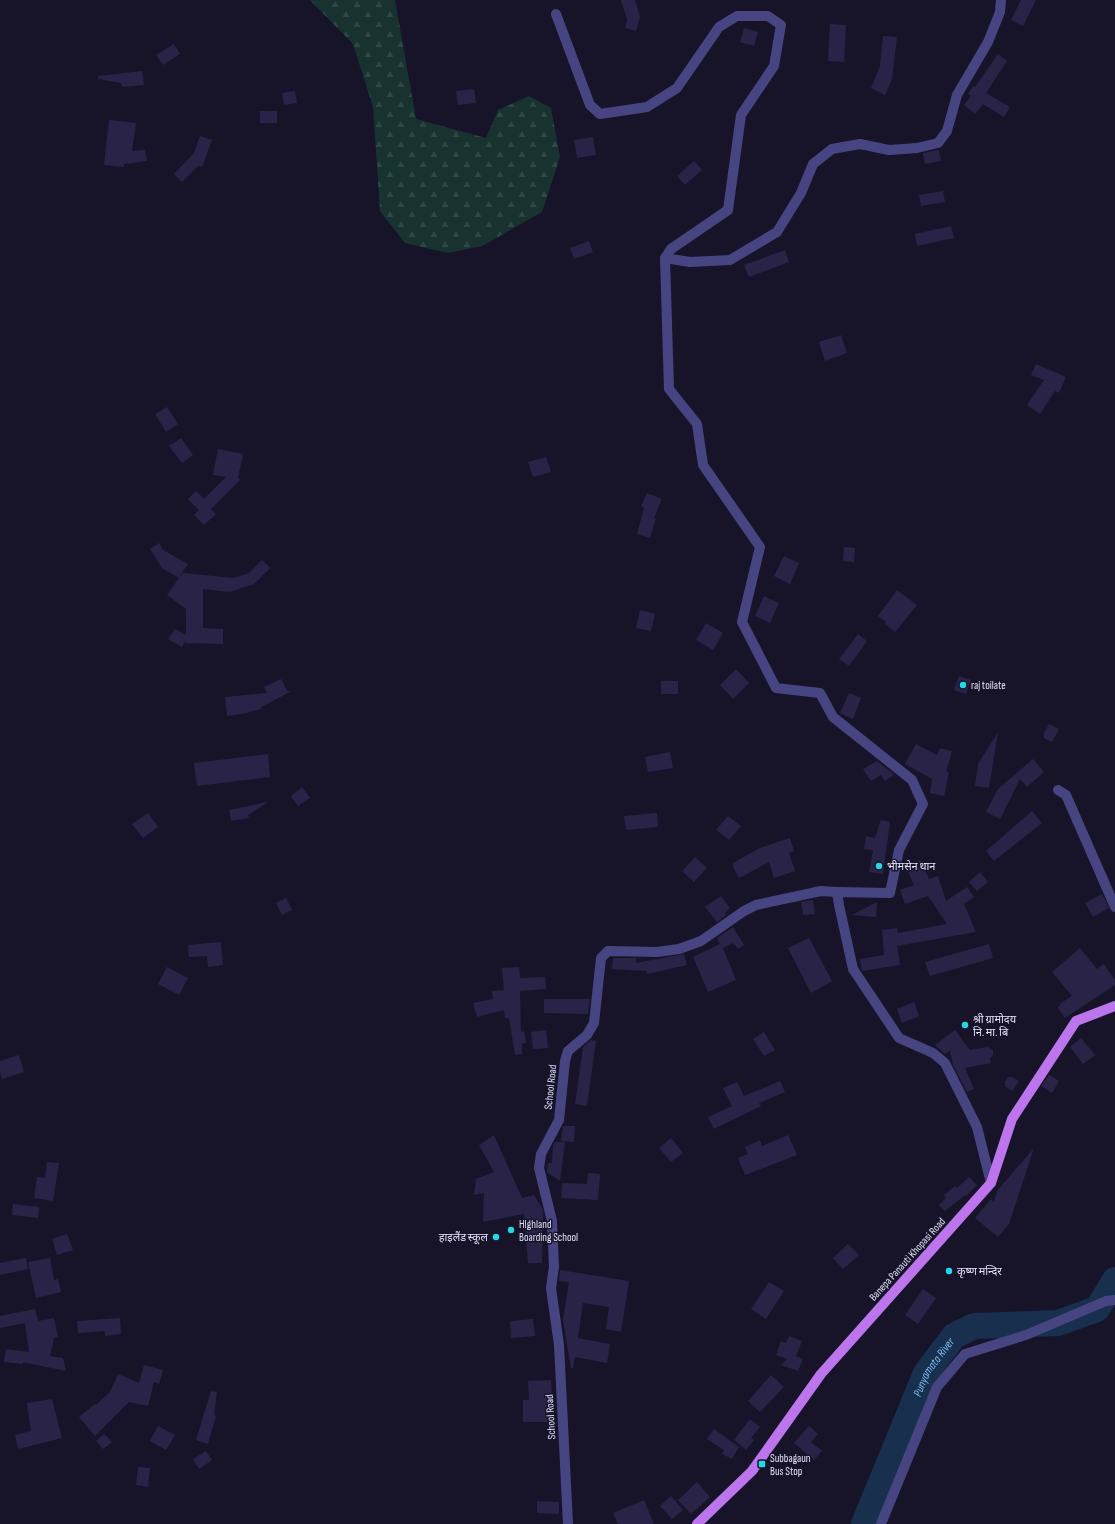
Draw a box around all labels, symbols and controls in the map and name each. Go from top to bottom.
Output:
place label: raj toilate [971,679,1006,692]
marker: raj toilate [958,680,968,690]
place label: भीमसेन थान [887,860,936,873]
marker: भीमसेन थान [874,861,884,871]
place label: श्री ग्रामोदय नि. मा. बि [973,1013,1017,1039]
marker: श्री ग्रामोदय नि. मा. बि [960,1020,970,1030]
street label: School Road [542,1064,559,1110]
street label: Banepa Panauti Khopasi Road [867,1215,948,1304]
place label: HIghland Boarding School [519,1218,578,1244]
marker: HIghland Boarding School [506,1225,516,1235]
place label: हाइलैंड स्कूल [439,1231,489,1245]
marker: हाइलैंड स्कूल [491,1232,501,1242]
place label: कृष्ण मन्दिर [957,1265,1002,1278]
marker: कृष्ण मन्दिर [944,1266,954,1276]
water label: Punyamata River [910,1335,958,1399]
street label: School Road [543,1394,558,1440]
place label: Subbagaun Bus Stop [770,1452,811,1478]
marker: Subbagaun Bus Stop [757,1459,767,1469]

